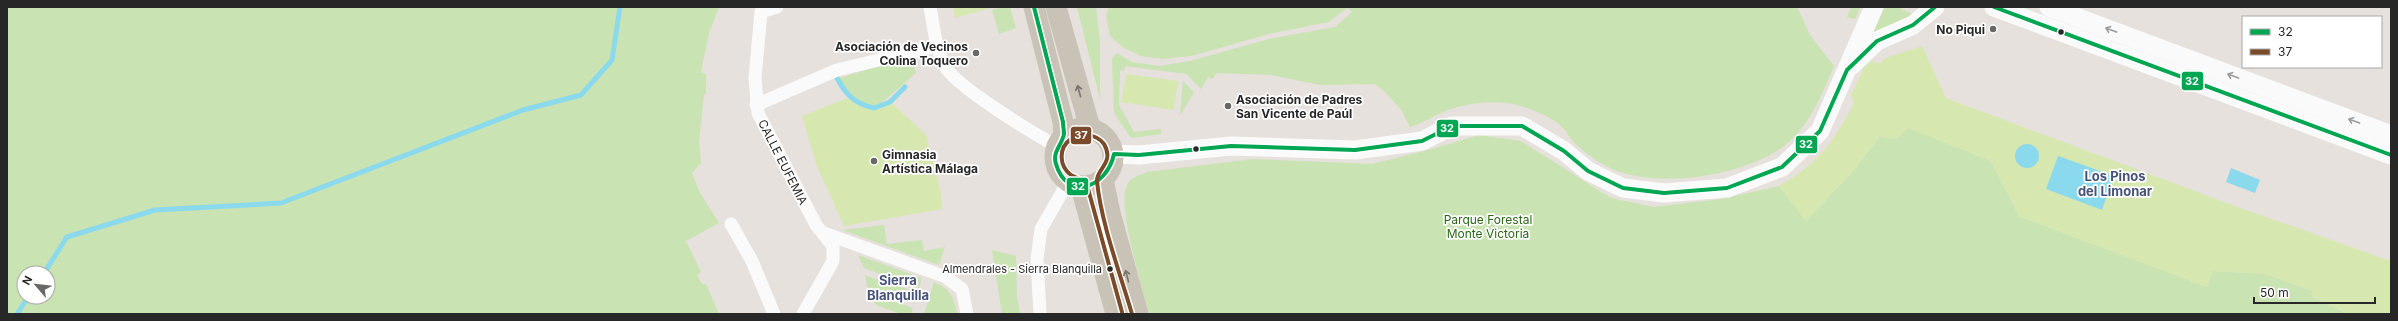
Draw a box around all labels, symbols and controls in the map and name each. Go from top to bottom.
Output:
legend [2242,16,2382,68]
place label: No Piqui [1936,22,1985,37]
marker: No Piqui [1988,24,1998,34]
text: 32 [2278,24,2293,39]
one-way arrow [2105,26,2117,34]
unlabelled marker [2056,27,2066,37]
place label: Asociación de Vecinos Colina Toquero [835,39,968,68]
text: 37 [2278,44,2292,59]
marker: Asociación de Vecinos Colina Toquero [971,48,981,58]
line badge: 32 [2181,71,2204,91]
one-way arrow [2227,71,2239,79]
text: 32 [2185,74,2199,88]
one-way arrow [1074,85,1082,98]
place label: Asociación de Padres San Vicente de Paúl [1236,92,1363,121]
marker: Asociación de Padres San Vicente de Paúl [1223,101,1233,111]
street label: CALLE EUFEMIA [755,117,811,207]
one-way arrow [2349,117,2361,125]
line badge: 32 [1436,119,1459,138]
text: 32 [1440,121,1454,135]
line badge: 37 [1070,126,1092,145]
text: 37 [1074,128,1088,142]
line badge: 32 [1795,135,1818,154]
text: 32 [1799,137,1813,151]
unlabelled marker [1191,144,1201,154]
place label: Gimnasia Artística Málaga [882,147,978,176]
marker: Gimnasia Artística Málaga [869,156,879,166]
district label: Los Pinos del Limonar [2078,168,2153,199]
line badge: 32 [1066,177,1089,196]
text: 32 [1071,179,1085,193]
park label: Parque Forestal Monte Victoria [1444,212,1532,241]
place label: Almendrales - Sierra Blanquilla [942,262,1102,276]
marker: Almendrales - Sierra Blanquilla [1105,264,1115,274]
north arrow [16,265,56,305]
one-way arrow [1123,270,1131,283]
district label: Sierra Blanquilla [867,272,929,303]
text: N [19,273,35,287]
scale bar [2254,279,2375,305]
text: 50 m [2260,285,2289,300]

